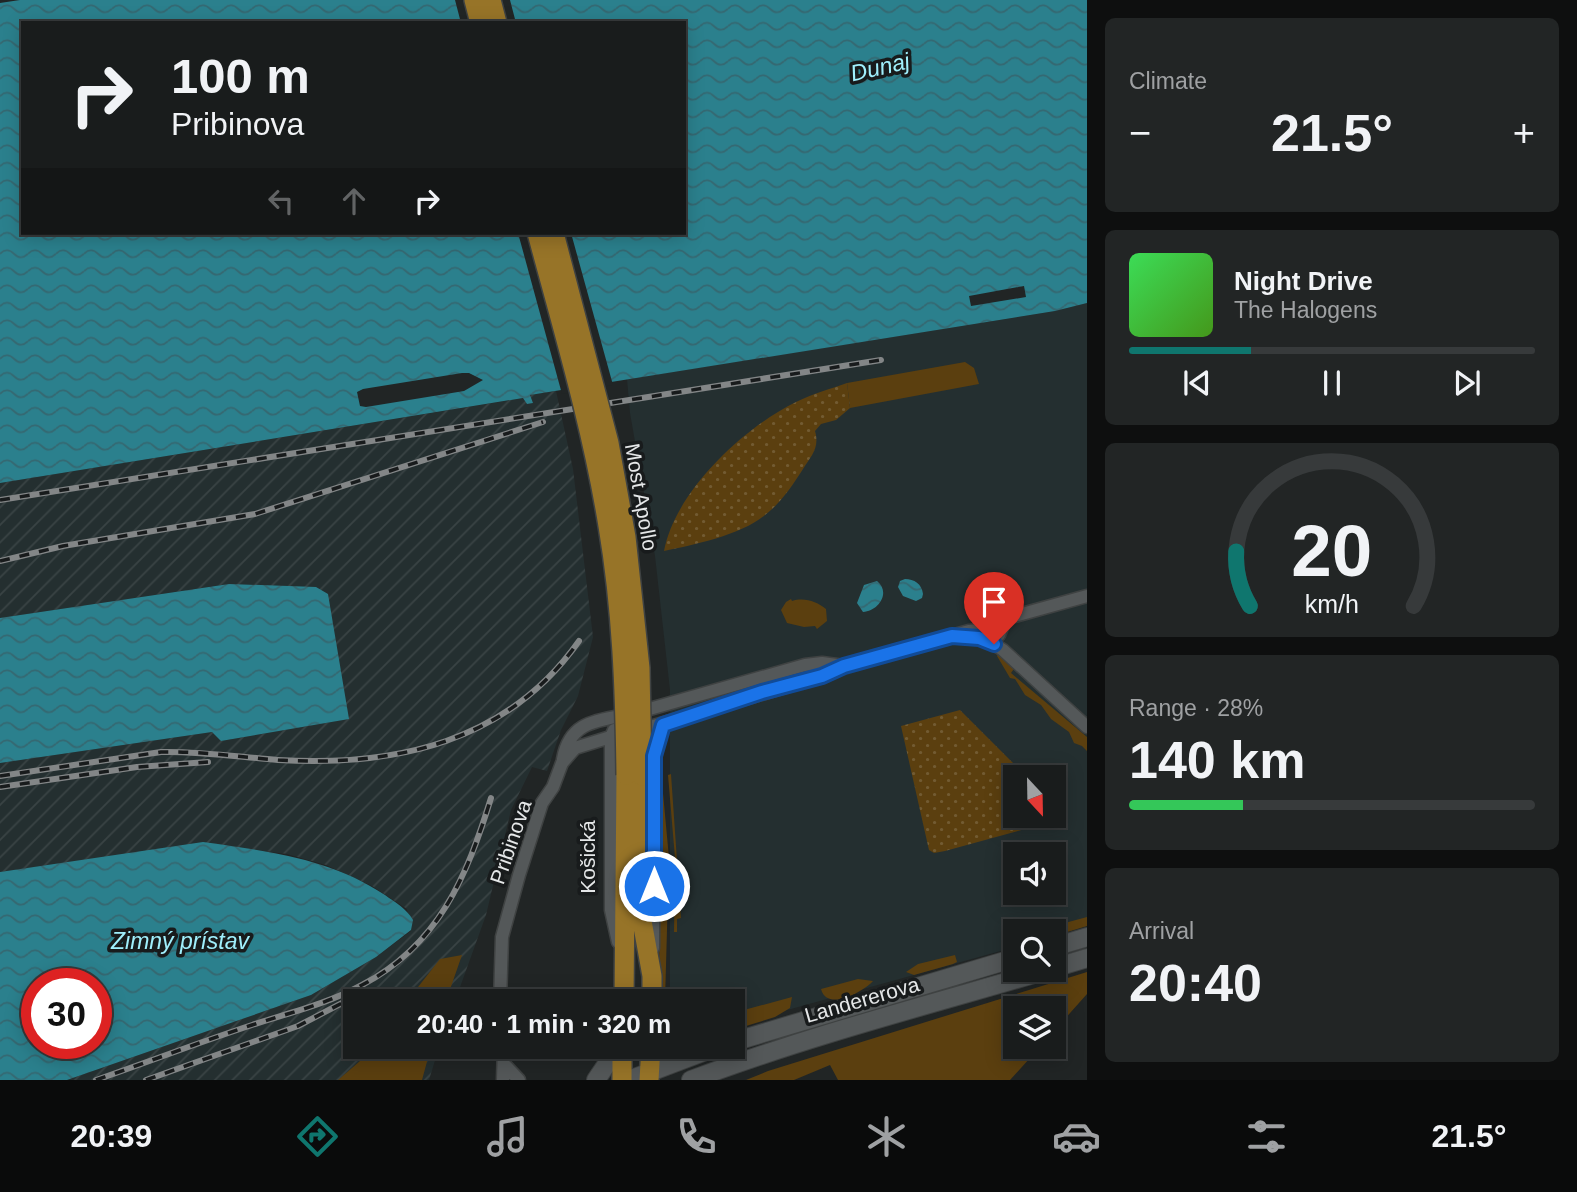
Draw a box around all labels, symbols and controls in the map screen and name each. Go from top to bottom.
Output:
water label: Dunaj [848,47,913,86]
icon: right [56,49,147,140]
text: 100 m [171,49,310,103]
text: Climate [1129,68,1207,94]
text: 21.5° [1271,104,1393,162]
text: Pribinova [171,106,304,142]
text: − [1129,112,1151,154]
text: + [1513,112,1535,154]
icon: left [262,182,300,220]
icon: ahead [335,182,373,220]
icon: right [408,182,446,220]
text: Night Drive [1234,266,1373,296]
text: The Halogens [1234,297,1377,323]
icon: previous [1178,364,1216,402]
icon: pause [1313,364,1351,402]
icon: next [1448,364,1486,402]
street label: Most Apollo [621,441,662,552]
text: 20 [1292,510,1372,591]
pin [964,572,1024,644]
icon: arrive [975,583,1013,621]
text: km/h [1305,590,1359,618]
text: Range · 28% [1129,695,1263,721]
text: 140 km [1129,731,1305,789]
north arrow [1003,765,1066,828]
map controls [1003,765,1066,1059]
street label: Pribinova [485,796,536,887]
street label: Košická [576,820,599,894]
button: sound [1003,842,1066,905]
position arrow [617,849,691,923]
text: Arrival [1129,918,1194,944]
button: search [1003,919,1066,982]
water label: Zimný prístav [110,928,251,954]
text: 20:40 [1129,954,1262,1012]
speed limit sign: 30 [21,968,112,1059]
street label: Landererova [802,972,922,1027]
button: layers [1003,996,1066,1059]
text: 20:40 · 1 min · 320 m [417,1009,671,1039]
icon: directions [293,1112,342,1161]
icon: music [483,1112,532,1161]
icon: phone [672,1112,721,1161]
icon: climate [862,1112,911,1161]
icon: car [1052,1112,1101,1161]
icon: filters [1242,1112,1291,1161]
text: 20:39 [70,1118,152,1154]
text: 21.5° [1431,1118,1507,1154]

